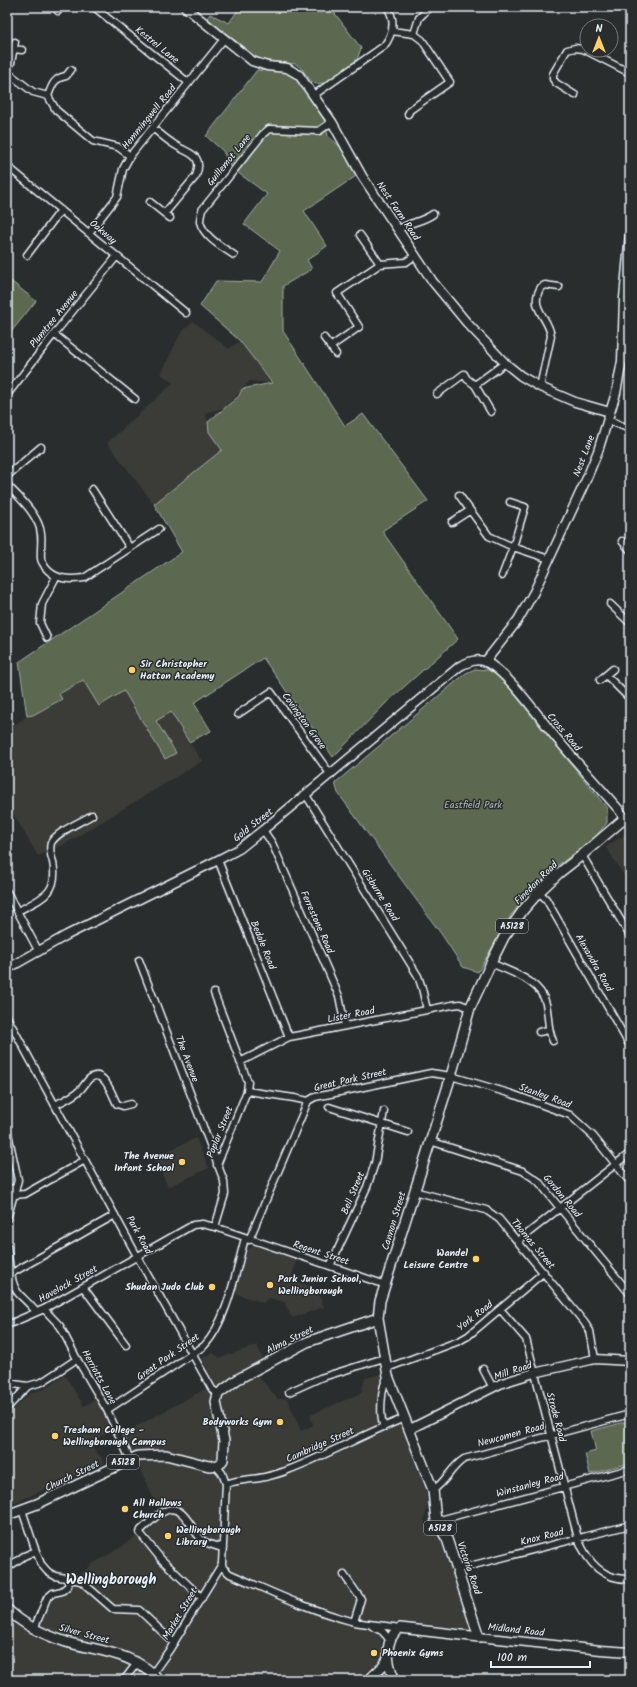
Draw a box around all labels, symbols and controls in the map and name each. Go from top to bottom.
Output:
north arrow [579,18,619,58]
text: N [596,20,603,38]
street label: Kestrel Lane [131,22,183,68]
street label: Hemmingwell Road [118,80,181,153]
street label: Guillemot Lane [203,130,255,190]
street label: Nest Farm Road [372,178,424,245]
street label: Oakway [86,216,120,248]
street label: Plumtree Avenue [26,286,83,351]
street label: Nest Lane [569,432,599,479]
place label: Sir Christopher Hatton Academy [140,656,215,684]
marker: Sir Christopher Hatton Academy [127,665,137,675]
street label: Covington Grove [278,689,331,753]
street label: Cross Road [543,709,586,756]
park label: Eastfield Park [444,797,502,813]
street label: Gold Street [229,804,277,846]
street label: Finedon Road [510,857,562,909]
street label: Gisburne Road [357,865,403,926]
street label: Ferrestone Road [296,888,338,957]
street label: Bedale Road [246,918,280,973]
road number: A5128 [496,919,528,933]
street label: Alexandra Road [571,931,618,996]
street label: Lister Road [326,1002,377,1027]
street label: The Avenue [171,1033,203,1085]
street label: Great Park Street [312,1064,388,1096]
street label: Stanley Road [516,1079,574,1113]
street label: Poplar Street [202,1104,238,1160]
place label: The Avenue Infant School [114,1148,174,1176]
marker: The Avenue Infant School [177,1157,187,1167]
street label: Bell Street [337,1169,369,1217]
street label: Gordon Road [539,1171,586,1222]
street label: Cannon Street [377,1190,411,1252]
street label: Park Road [122,1213,157,1258]
street label: Thomas Street [507,1215,559,1273]
street label: Regent Street [291,1236,351,1270]
place label: Wandel Leisure Centre [404,1245,468,1273]
marker: Wandel Leisure Centre [471,1254,481,1264]
street label: Havelock Street [35,1261,101,1307]
place label: Park Junior School, Wellingborough [278,1271,362,1299]
place label: Shudan Judo Club [125,1279,204,1295]
marker: Park Junior School, Wellingborough [265,1280,275,1290]
marker: Shudan Judo Club [207,1282,217,1292]
street label: York Road [453,1296,497,1335]
street label: Alma Street [264,1322,316,1358]
street label: Great Park Street [133,1329,203,1385]
street label: Herriotts Lane [77,1347,121,1408]
street label: Mill Road [492,1357,535,1385]
street label: Strode Road [542,1391,571,1444]
place label: Bodyworks Gym [203,1414,272,1430]
marker: Bodyworks Gym [275,1417,285,1427]
street label: Newcomen Road [476,1418,547,1452]
place label: Tresham College - Wellingborough Campus [63,1422,166,1450]
street label: Cambridge Street [283,1423,357,1467]
marker: Tresham College - Wellingborough Campus [50,1431,60,1441]
road number: A5128 [107,1455,139,1469]
street label: Church Street [42,1456,102,1496]
street label: Winstanley Road [494,1468,567,1502]
place label: All Hallows Church [133,1495,182,1523]
marker: All Hallows Church [120,1504,130,1514]
road number: A5128 [424,1521,456,1535]
place label: Wellingborough Library [176,1522,241,1550]
street label: Knox Road [519,1524,566,1550]
marker: Wellingborough Library [163,1531,173,1541]
street label: Victoria Road [452,1539,486,1598]
district label: Wellingborough [66,1569,156,1591]
street label: Market Street [158,1585,202,1643]
street label: Midland Road [487,1619,546,1641]
street label: Silver Street [57,1620,111,1648]
scale bar [491,1643,590,1669]
place label: Phoenix Gyms [382,1645,444,1661]
marker: Phoenix Gyms [369,1648,379,1658]
text: 100 m [497,1648,528,1667]

